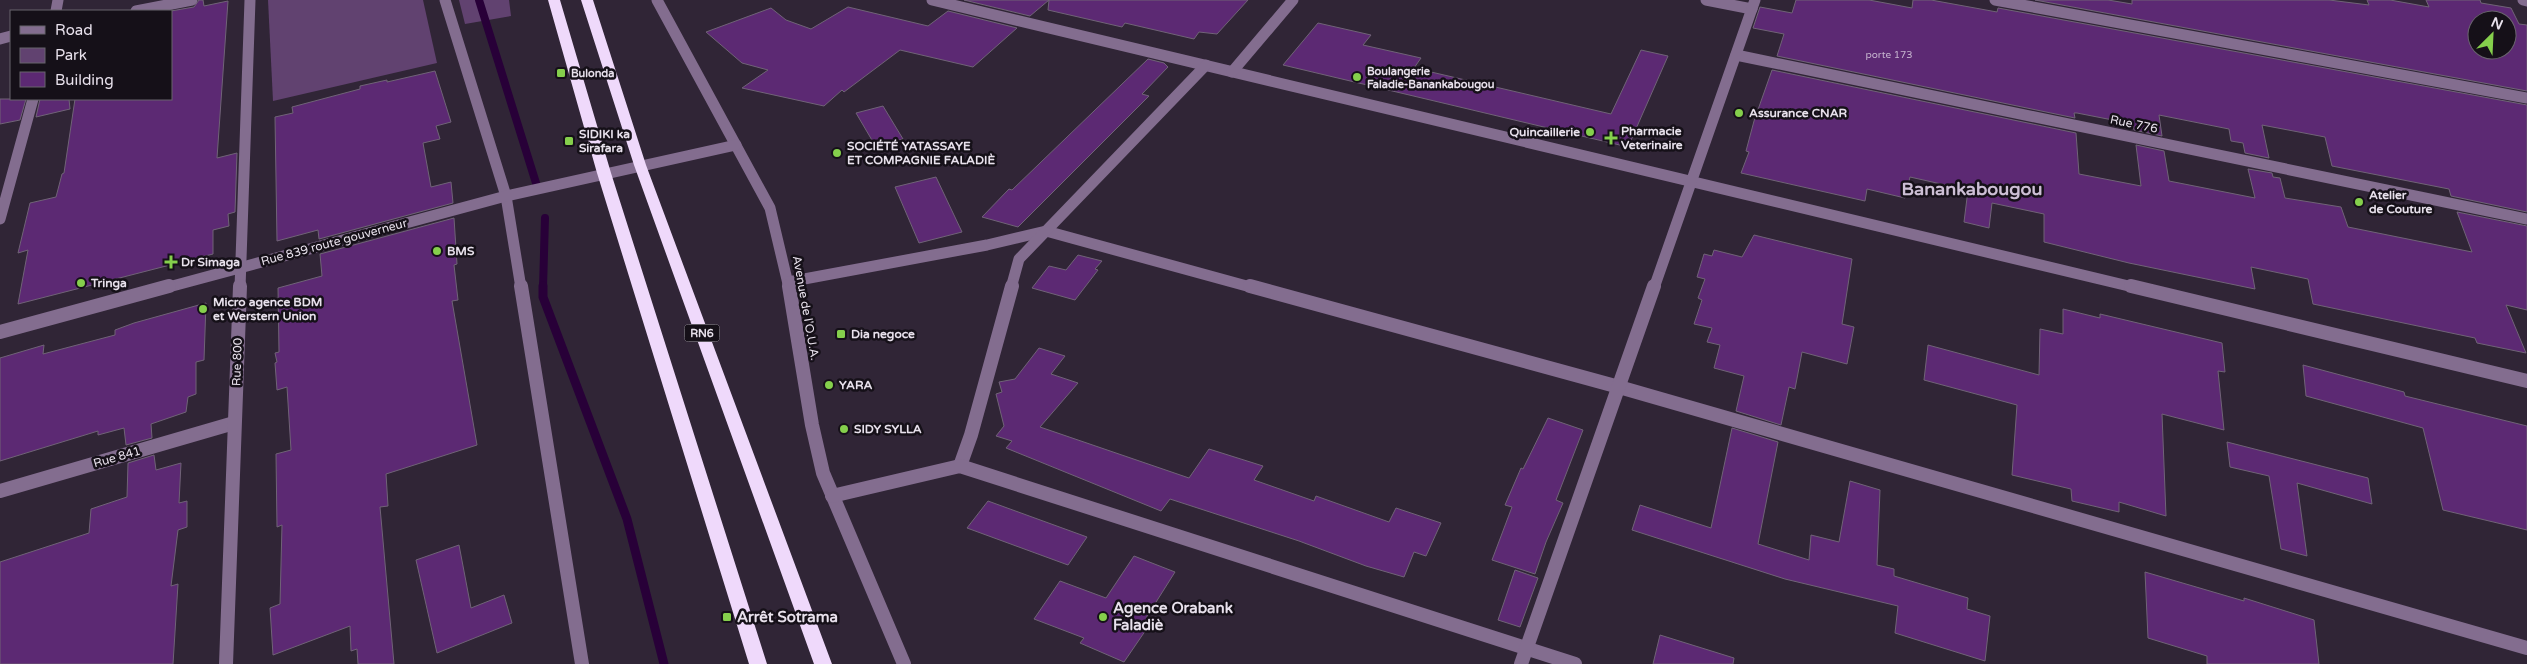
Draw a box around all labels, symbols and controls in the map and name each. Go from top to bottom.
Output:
legend [10,10,172,100]
north arrow [2467,10,2517,60]
text: N [2488,14,2506,34]
text: Road [55,21,93,39]
text: Park [55,46,87,64]
house number: porte 173 [1865,49,1913,61]
place label: Boulangerie Faladie-Banankabougou [1367,65,1495,92]
marker: Bulonda [555,67,567,79]
place label: Bulonda [571,67,615,80]
text: Building [55,71,114,89]
marker: Boulangerie Faladie-Banankabougou [1351,71,1363,83]
place label: Assurance CNAR [1749,106,1848,120]
marker: Assurance CNAR [1733,107,1745,119]
street label: Rue 776 [2109,112,2159,136]
place label: Pharmacie Veterinaire [1621,124,1683,152]
place label: Quincaillerie [1509,125,1580,139]
marker: Quincaillerie [1584,126,1596,138]
place label: SIDIKI ka Sirafara [579,127,630,155]
marker: Pharmacie Veterinaire [1605,132,1617,144]
marker: SIDIKI ka Sirafara [563,135,575,147]
place label: SOCIÉTÉ YATASSAYE ET COMPAGNIE FALADIÈ [847,139,995,167]
marker: SOCIÉTÉ YATASSAYE ET COMPAGNIE FALADIÈ [831,147,843,159]
district label: Banankabougou [1902,178,2042,200]
place label: Atelier de Couture [2369,188,2433,216]
marker: Atelier de Couture [2353,196,2365,208]
street label: Rue 839 route gouverneur [259,216,409,268]
place label: BMS [447,244,475,258]
marker: BMS [431,245,443,257]
place label: Dr Simaga [181,255,240,270]
street label: Avenue de l'O.U.A. [790,255,822,361]
marker: Dr Simaga [165,256,177,268]
place label: Tringa [90,276,127,291]
marker: Tringa [75,277,87,289]
place label: Micro agence BDM et Werstern Union [213,295,322,323]
marker: Micro agence BDM et Werstern Union [197,303,209,315]
road number: RN6 [684,324,720,342]
place label: Dia negoce [851,327,915,342]
marker: Dia negoce [835,328,847,340]
street label: Rue 800 [229,337,245,386]
place label: YARA [839,378,872,392]
marker: YARA [823,379,835,391]
place label: SIDY SYLLA [854,422,922,436]
marker: SIDY SYLLA [838,423,850,435]
street label: Rue 841 [92,444,142,470]
place label: Agence Orabank Faladiè [1113,599,1233,634]
place label: Arrêt Sotrama [737,608,838,626]
marker: Arrêt Sotrama [721,611,733,623]
marker: Agence Orabank Faladiè [1097,611,1109,623]

